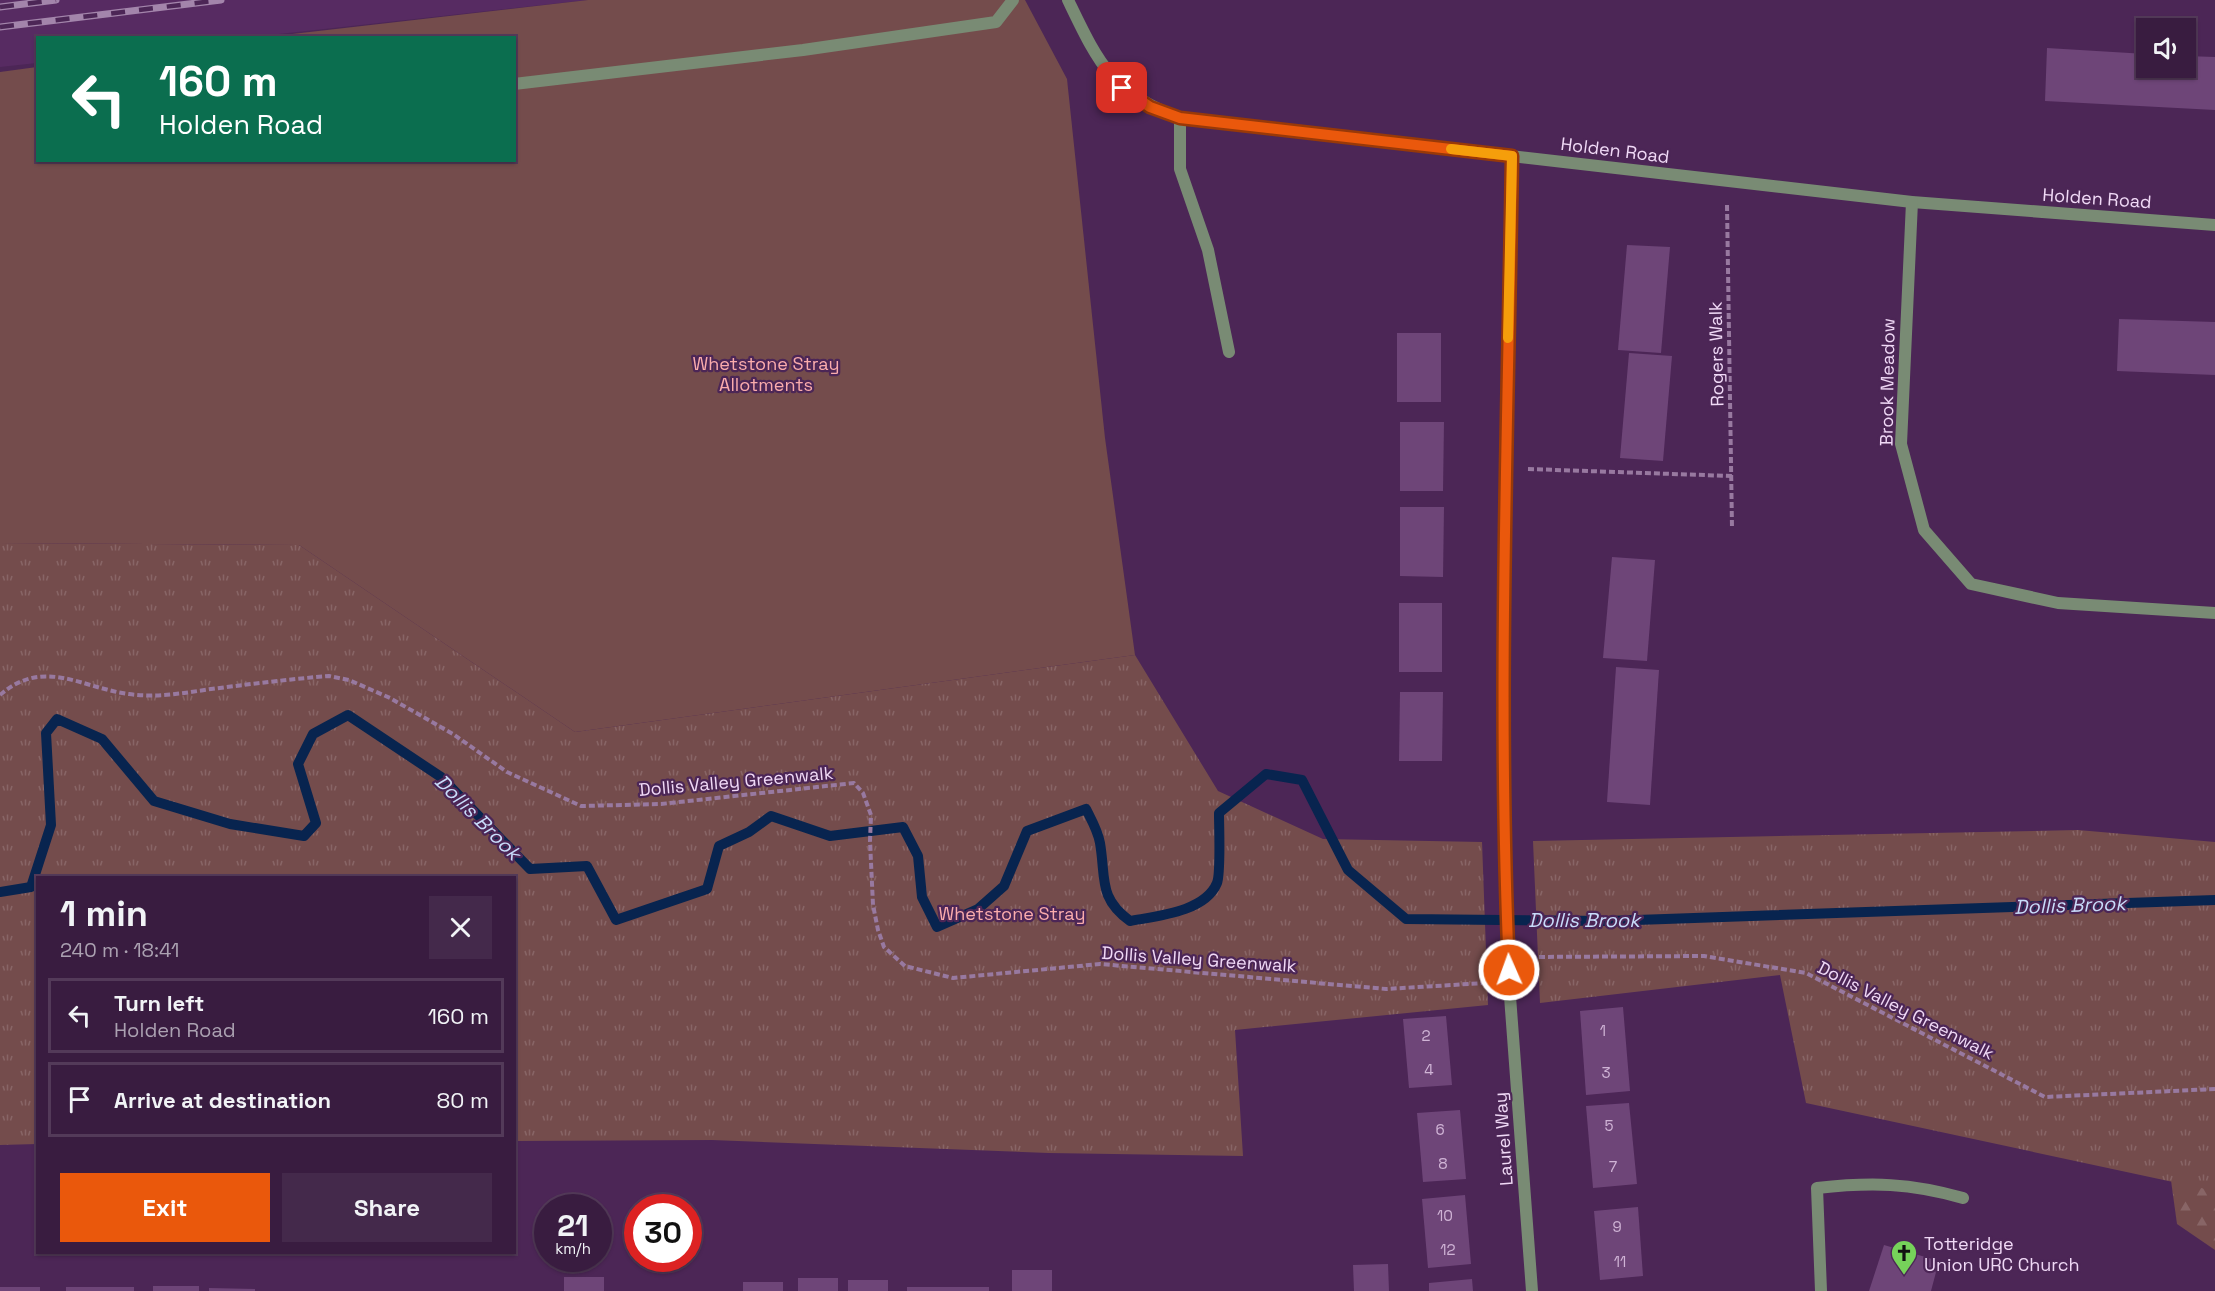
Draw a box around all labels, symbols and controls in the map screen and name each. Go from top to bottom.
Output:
map controls [2136,18,2196,78]
button: sound [2136,18,2196,78]
text: 160 m [159,55,278,108]
icon: left [60,60,138,138]
pin [1096,62,1147,113]
icon: arrive [1105,71,1138,104]
text: Holden Road [159,107,323,142]
street label: Holden Road [1559,132,1671,168]
street label: Holden Road [2042,183,2152,213]
street label: Rogers Walk [1704,301,1728,407]
street label: Brook Meadow [1874,318,1900,446]
park label: Whetstone Stray Allotments [693,352,839,396]
street label: Dollis Valley Greenwalk [638,761,835,801]
water label: Dollis Brook [429,768,528,867]
water label: Dollis Brook [2014,890,2129,920]
text: 1 min [60,891,148,937]
button: close [429,896,492,959]
park label: Whetstone Stray [939,902,1085,925]
water label: Dollis Brook [1528,907,1642,933]
text: 240 m · 18:41 [60,937,179,963]
position arrow [1477,938,1541,1002]
street label: Dollis Valley Greenwalk [1101,941,1298,977]
street label: Dollis Valley Greenwalk [1814,955,1999,1065]
text: Turn left [114,989,204,1017]
icon: left [63,999,96,1032]
text: 160 m [428,1002,489,1030]
text: Holden Road [114,1017,236,1043]
house number: 1 [1600,1021,1606,1040]
house number: 2 [1421,1026,1431,1045]
house number: 4 [1424,1060,1434,1079]
house number: 3 [1601,1063,1611,1082]
icon: arrive [63,1083,96,1116]
text: Arrive at destination [114,1086,331,1114]
text: 80 m [437,1086,489,1114]
street label: Laurel Way [1488,1091,1518,1187]
house number: 5 [1605,1116,1614,1135]
house number: 6 [1435,1120,1445,1139]
house number: 8 [1438,1154,1448,1173]
house number: 7 [1609,1157,1617,1176]
button: Exit [60,1173,270,1242]
button: Share [282,1173,492,1242]
speed limit sign: 30 [624,1194,702,1272]
text: 21 [557,1206,589,1245]
house number: 10 [1437,1206,1453,1225]
house number: 9 [1612,1217,1622,1236]
place label: Totteridge Union URC Church [1924,1232,2079,1276]
church icon: Totteridge Union URC Church [1889,1238,1919,1276]
text: km/h [555,1239,591,1258]
house number: 12 [1440,1240,1456,1259]
house number: 11 [1614,1252,1626,1271]

